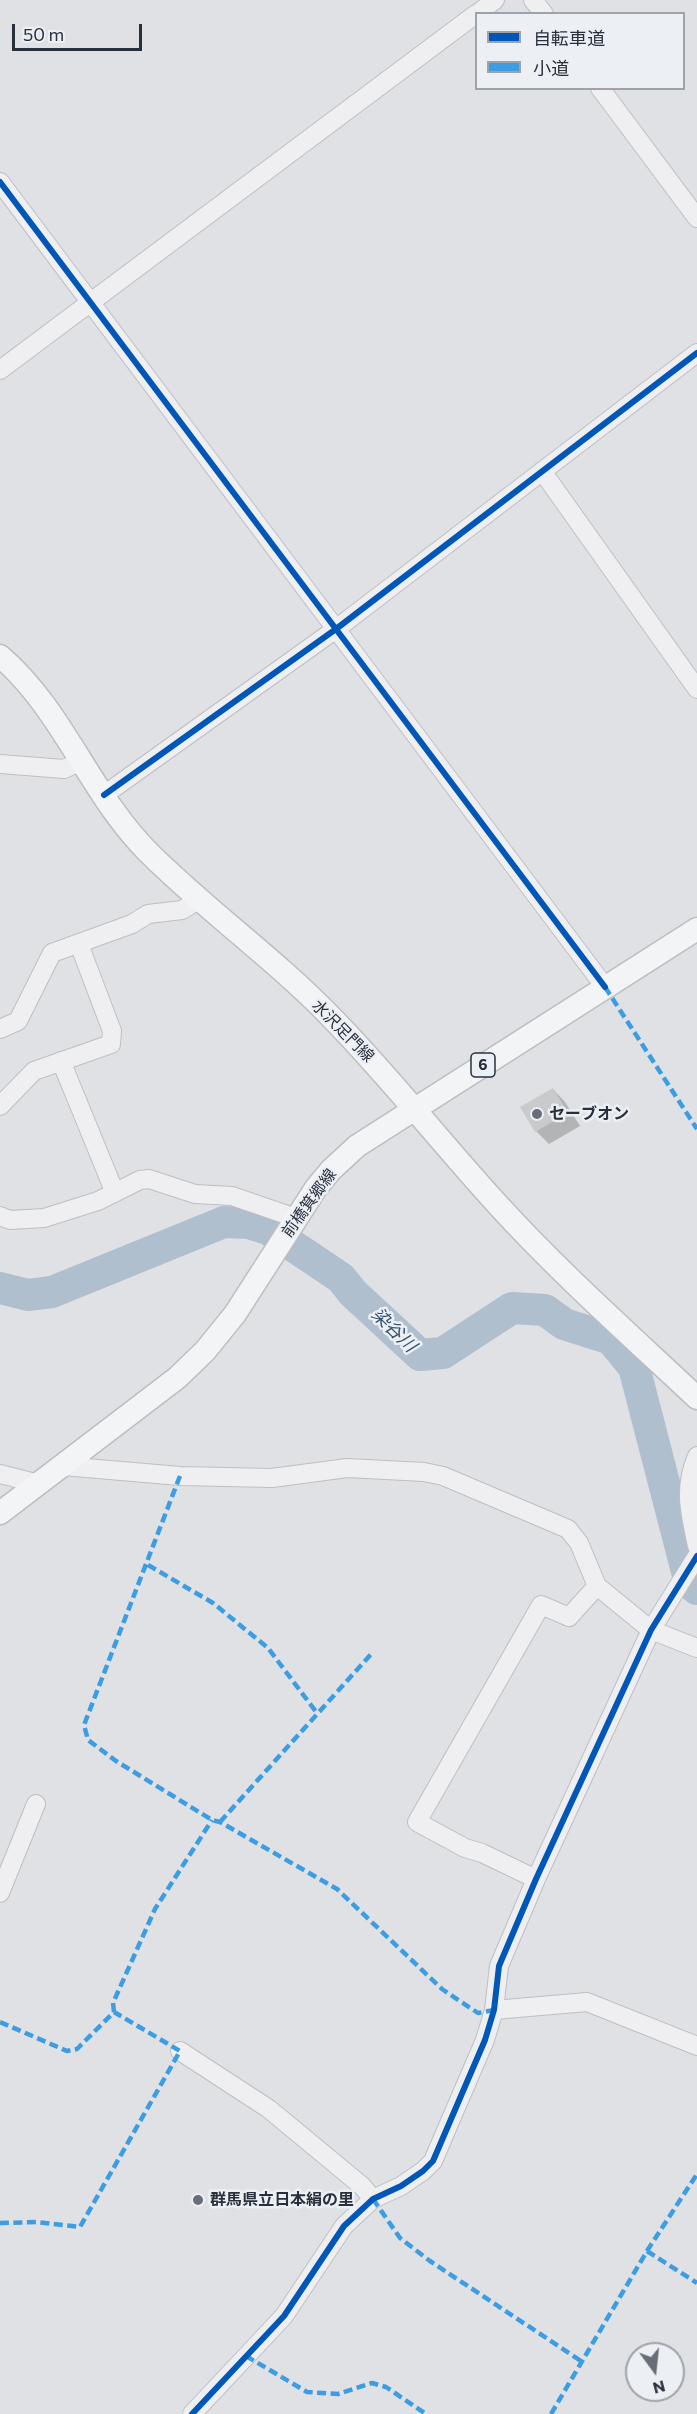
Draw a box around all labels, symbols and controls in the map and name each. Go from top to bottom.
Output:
scale bar [15,12,146,50]
legend [475,12,685,90]
text: 50 m [23,23,64,45]
text: 自転車道 [533,27,605,49]
text: 小道 [533,57,569,79]
street label: 水沢足門線 [308,996,378,1066]
road number: 6 [471,1053,495,1077]
place label: セーブオン [549,1104,629,1124]
marker: セーブオン [530,1107,544,1121]
street label: 前橋箕郷線 [278,1165,340,1241]
water label: 染谷川 [367,1303,421,1357]
place label: 群馬県立日本絹の里 [210,2190,354,2210]
marker: 群馬県立日本絹の里 [191,2193,205,2207]
north arrow [625,2342,685,2402]
text: N [651,2377,668,2399]

